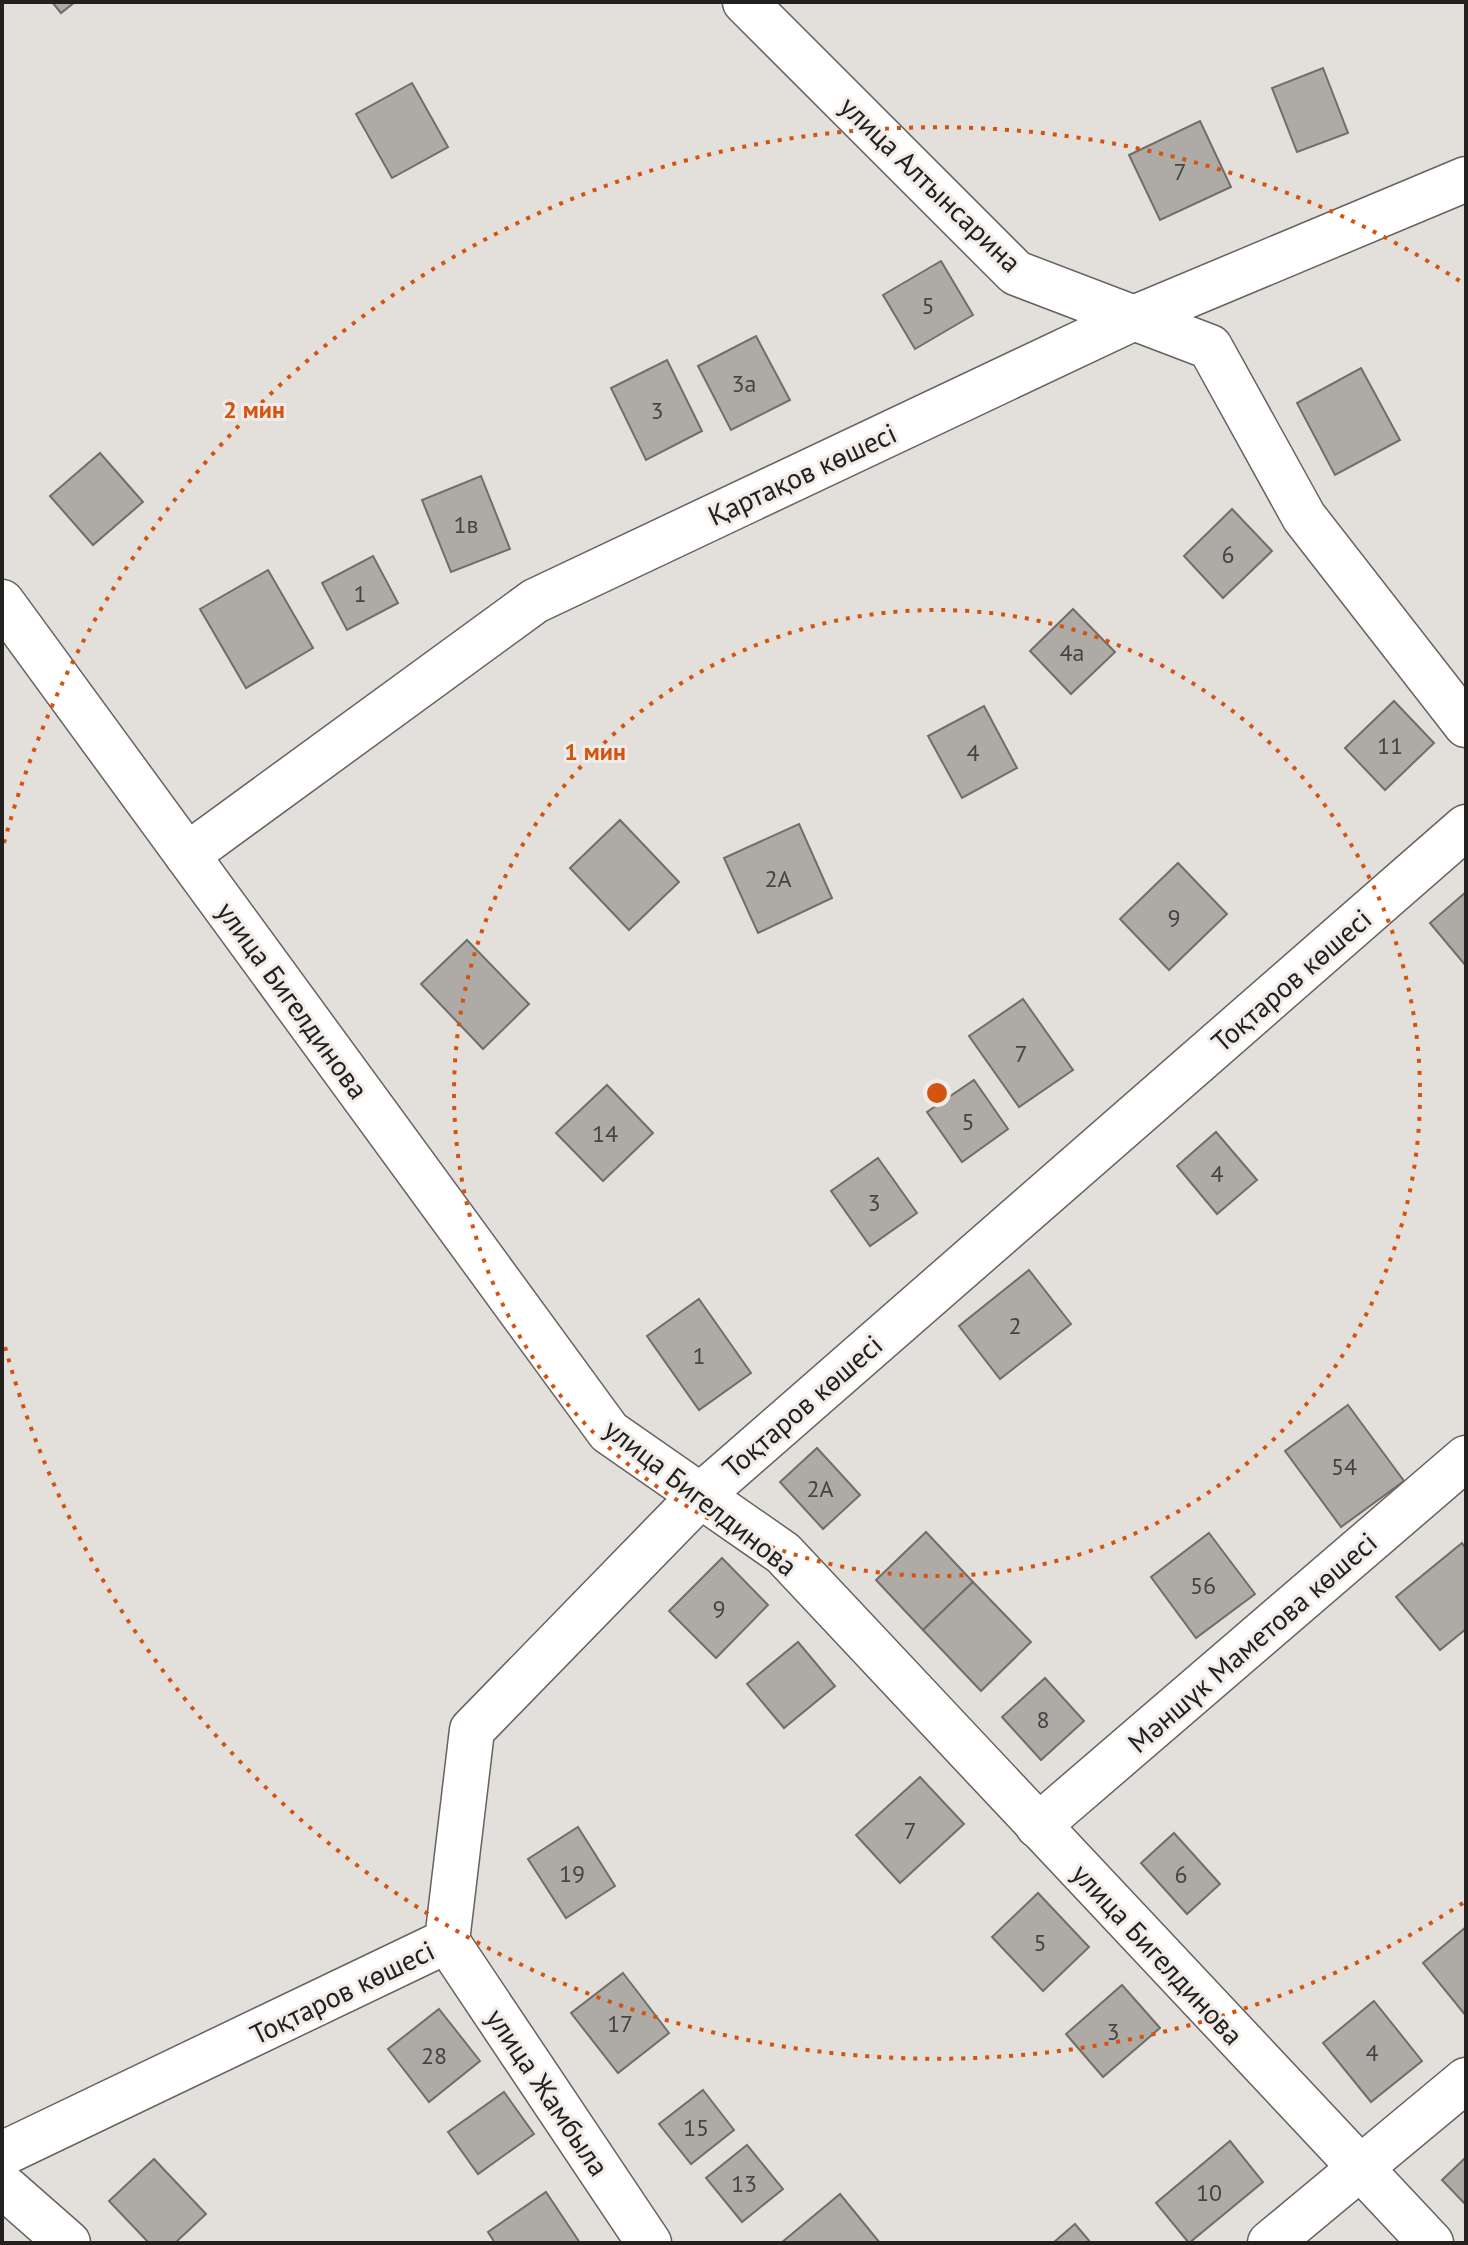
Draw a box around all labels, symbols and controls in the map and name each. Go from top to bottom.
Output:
street label: улица Алтынсарина [832,88,1030,280]
house number: 7 [1173,156,1187,187]
house number: 5 [921,290,935,321]
house number: 3а [732,368,756,399]
text: 2 мин [223,394,285,425]
house number: 3 [650,395,664,426]
street label: Қартақов көшесі [702,414,902,534]
house number: 1в [453,509,479,540]
house number: 6 [1221,539,1235,570]
house number: 1 [353,578,367,609]
house number: 4а [1060,637,1084,668]
house number: 11 [1377,730,1403,761]
text: 1 мин [564,736,626,767]
house number: 4 [966,737,980,768]
house number: 2А [764,863,792,894]
street label: улица Бигелдинова [209,894,377,1106]
street label: Тоқтаров көшесі [1203,900,1379,1060]
house number: 9 [1167,902,1181,933]
house number: 7 [1014,1038,1028,1069]
centre of rings [923,1079,951,1107]
house number: 5 [961,1106,975,1137]
house number: 14 [592,1118,618,1149]
house number: 4 [1210,1158,1224,1189]
house number: 3 [867,1187,881,1218]
house number: 2 [1008,1310,1022,1341]
street label: Тоқтаров көшесі [714,1326,890,1486]
house number: 1 [692,1340,706,1371]
street label: улица Бигелдинова [597,1410,805,1584]
house number: 54 [1331,1451,1357,1482]
house number: 2А [806,1473,834,1504]
street label: Мәншүк Маметова көшесі [1120,1524,1384,1760]
house number: 56 [1190,1570,1216,1601]
house number: 9 [712,1593,726,1624]
house number: 8 [1036,1704,1050,1735]
house number: 7 [903,1815,917,1846]
street label: улица Бигелдинова [1064,1855,1252,2053]
house number: 19 [559,1858,585,1889]
house number: 6 [1174,1859,1188,1890]
house number: 5 [1033,1927,1047,1958]
street label: Тоқтаров көшесі [244,1931,440,2053]
street label: улица Жамбыла [478,2001,618,2183]
house number: 17 [607,2008,633,2039]
house number: 3 [1106,2016,1120,2047]
house number: 4 [1365,2037,1379,2068]
house number: 28 [421,2040,447,2071]
house number: 15 [683,2112,709,2143]
house number: 13 [731,2168,757,2199]
house number: 10 [1196,2177,1222,2208]

